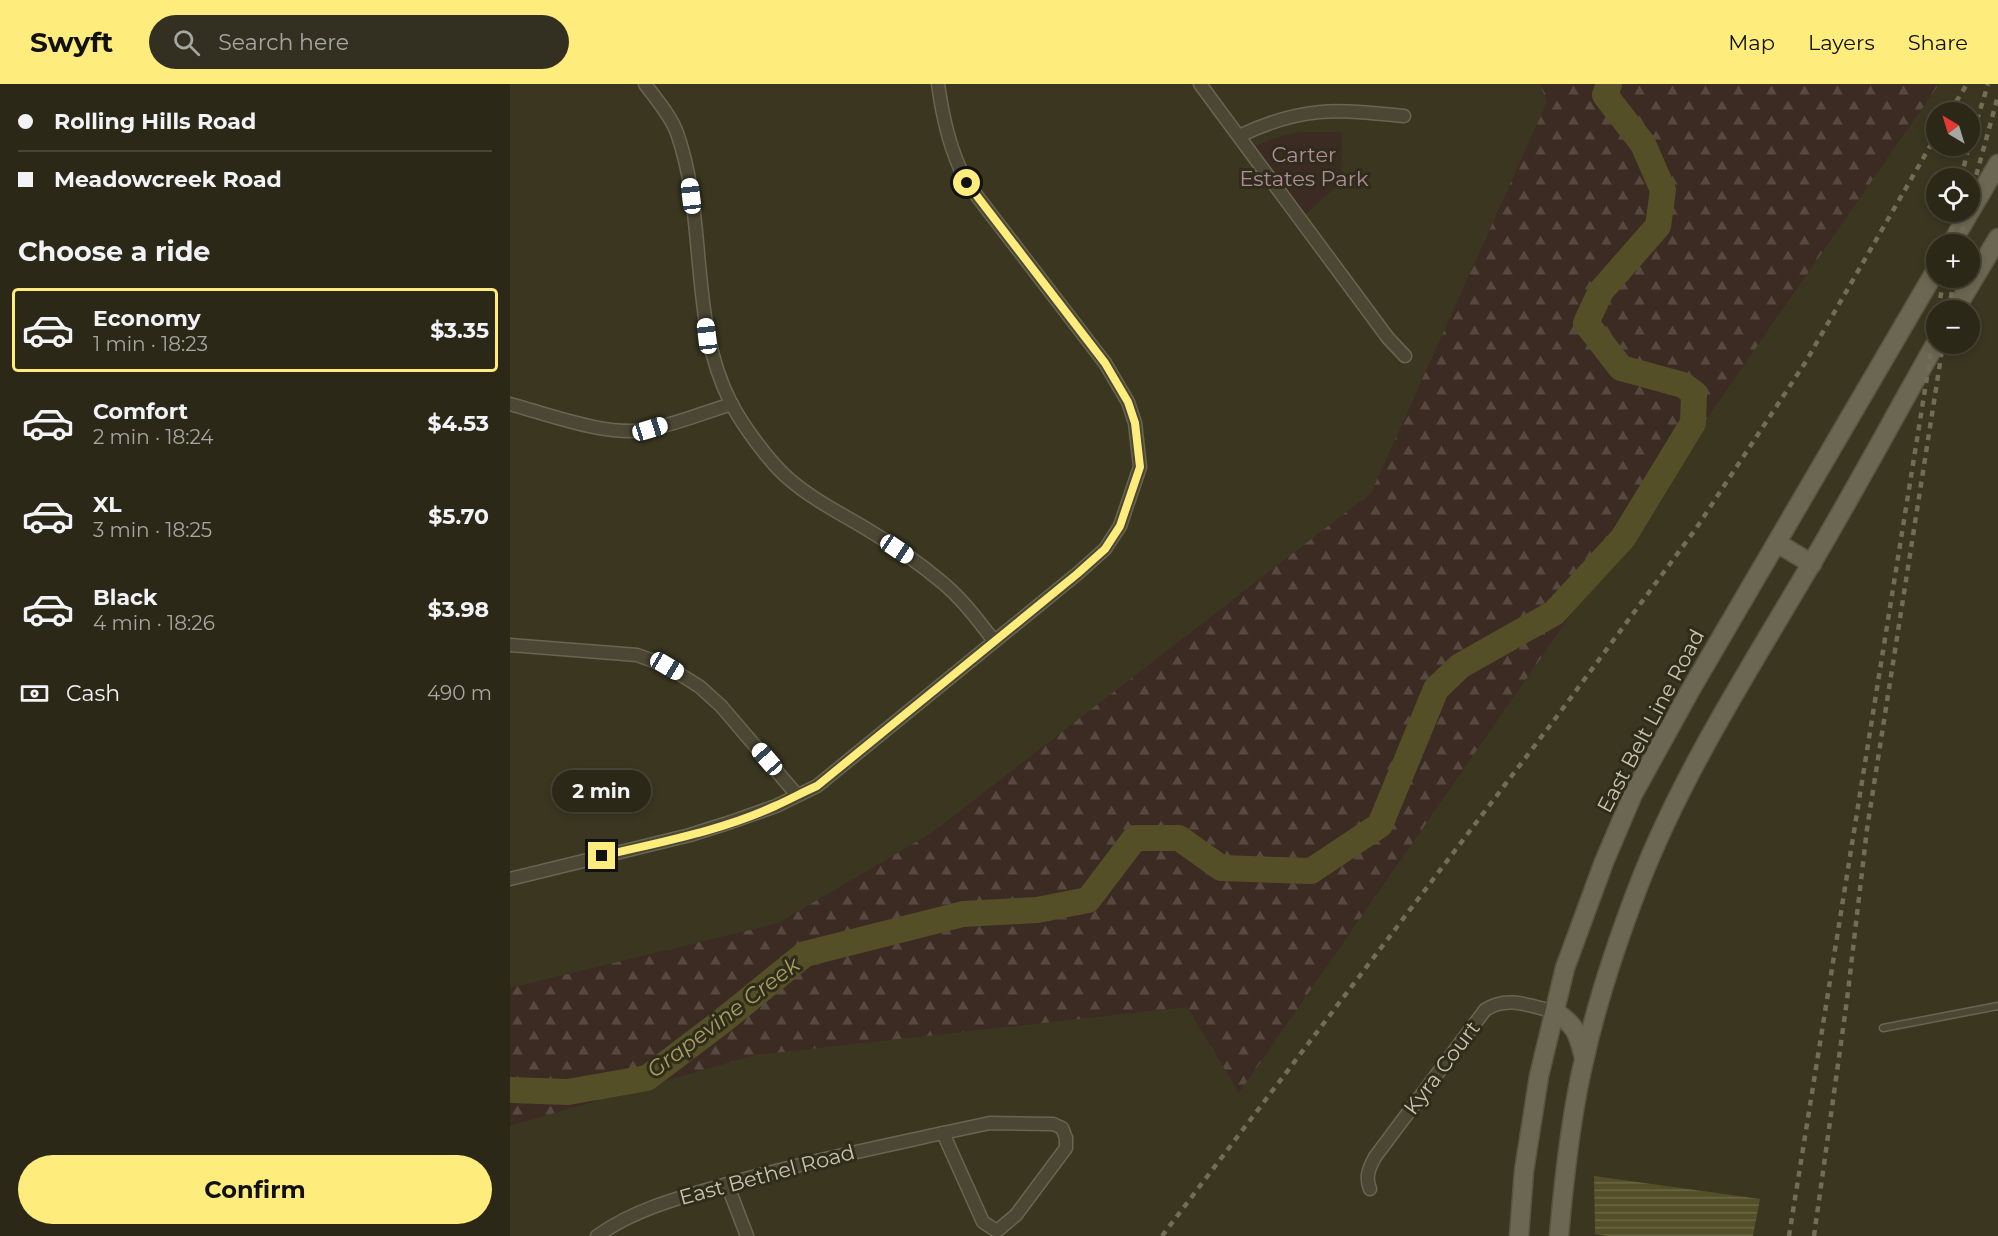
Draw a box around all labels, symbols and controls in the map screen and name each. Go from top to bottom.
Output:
search box [149,15,569,69]
text: Swyft [30,25,113,59]
icon: search [170,26,203,59]
text: Search here [218,29,349,56]
text: Map [1728,30,1775,55]
text: Layers [1808,30,1875,55]
text: Share [1908,30,1968,55]
north arrow [1926,102,1980,156]
map controls [1926,102,1980,354]
text: Rolling Hills Road [54,108,256,135]
park label: Carter Estates Park [1239,142,1369,191]
text: Meadowcreek Road [54,166,282,193]
button: locate [1926,168,1980,222]
route start [953,169,980,196]
car [680,177,702,215]
button: + [1926,234,1980,288]
text: Choose a ride [18,235,210,268]
button: − [1926,300,1980,354]
icon: car [21,303,75,357]
text: Economy [93,305,201,332]
text: $3.35 [430,317,489,344]
car [696,317,718,355]
text: 1 min · 18:23 [93,332,208,356]
icon: car [21,396,75,450]
text: Comfort [93,398,188,425]
text: $4.53 [427,410,489,437]
car [630,415,670,443]
text: 2 min · 18:24 [93,425,214,449]
icon: car [21,489,75,543]
text: XL [93,491,122,518]
text: $5.70 [428,503,489,530]
text: 3 min · 18:25 [93,518,212,542]
car [877,531,917,567]
icon: car [21,582,75,636]
text: Black [93,584,157,611]
text: $3.98 [428,596,489,623]
text: 4 min · 18:26 [93,611,215,635]
street label: East Belt Line Road [1592,625,1709,817]
car [647,649,687,683]
icon: cash [18,677,51,710]
text: Cash [66,680,120,707]
text: 490 m [427,681,492,705]
car [748,740,786,778]
callout: 2 min [552,769,652,811]
text: 2 min [572,779,631,803]
route end [588,842,615,869]
water label: Grapevine Creek [642,951,806,1084]
street label: Kyra Court [1398,1016,1485,1119]
street label: East Bethel Road [676,1139,857,1210]
button: Confirm [18,1155,492,1224]

